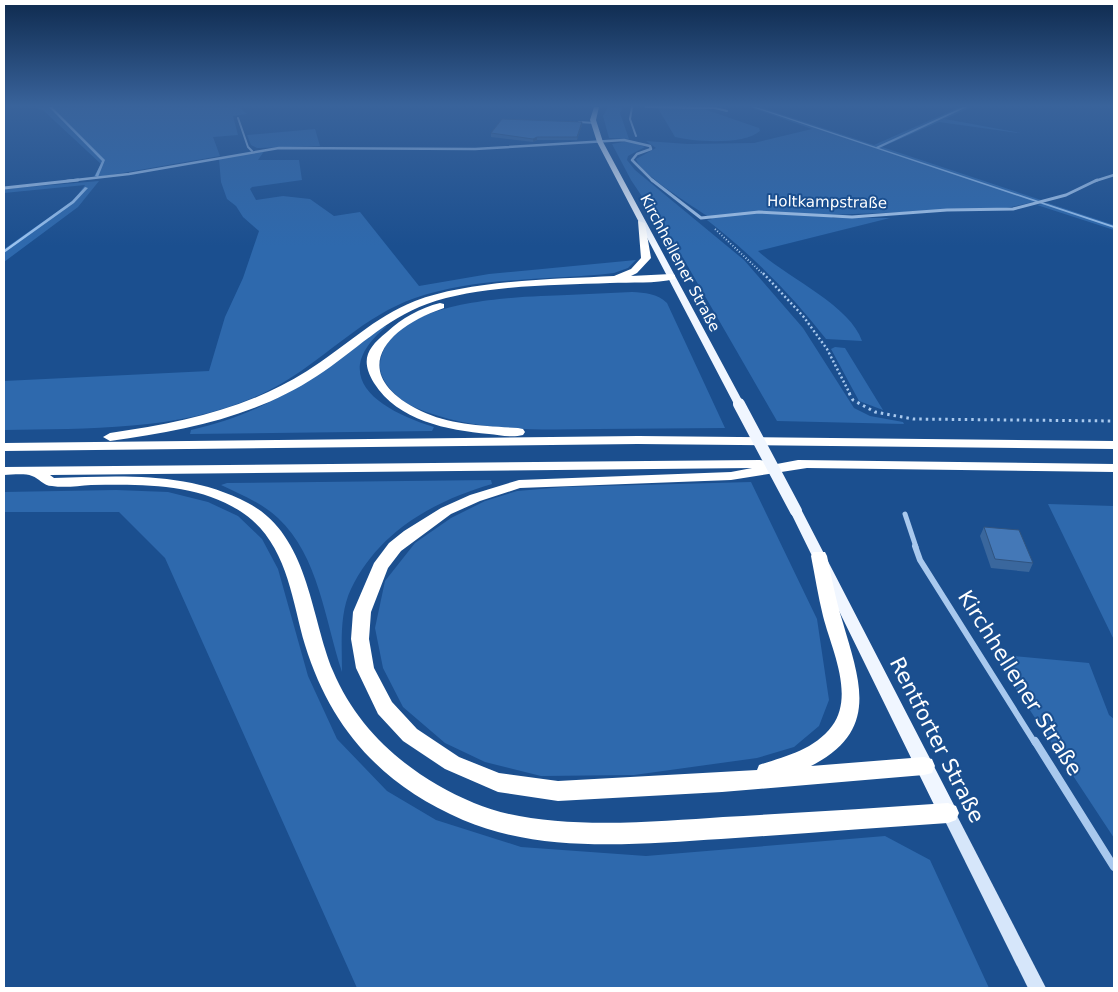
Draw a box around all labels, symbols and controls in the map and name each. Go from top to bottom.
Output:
street label: Kirchhellener Straße [636,191,724,335]
street label: Holtkampstraße [767,192,887,212]
street label: Kirchhellener Straße [953,586,1087,780]
street label: Rentforter Straße [885,653,989,827]

